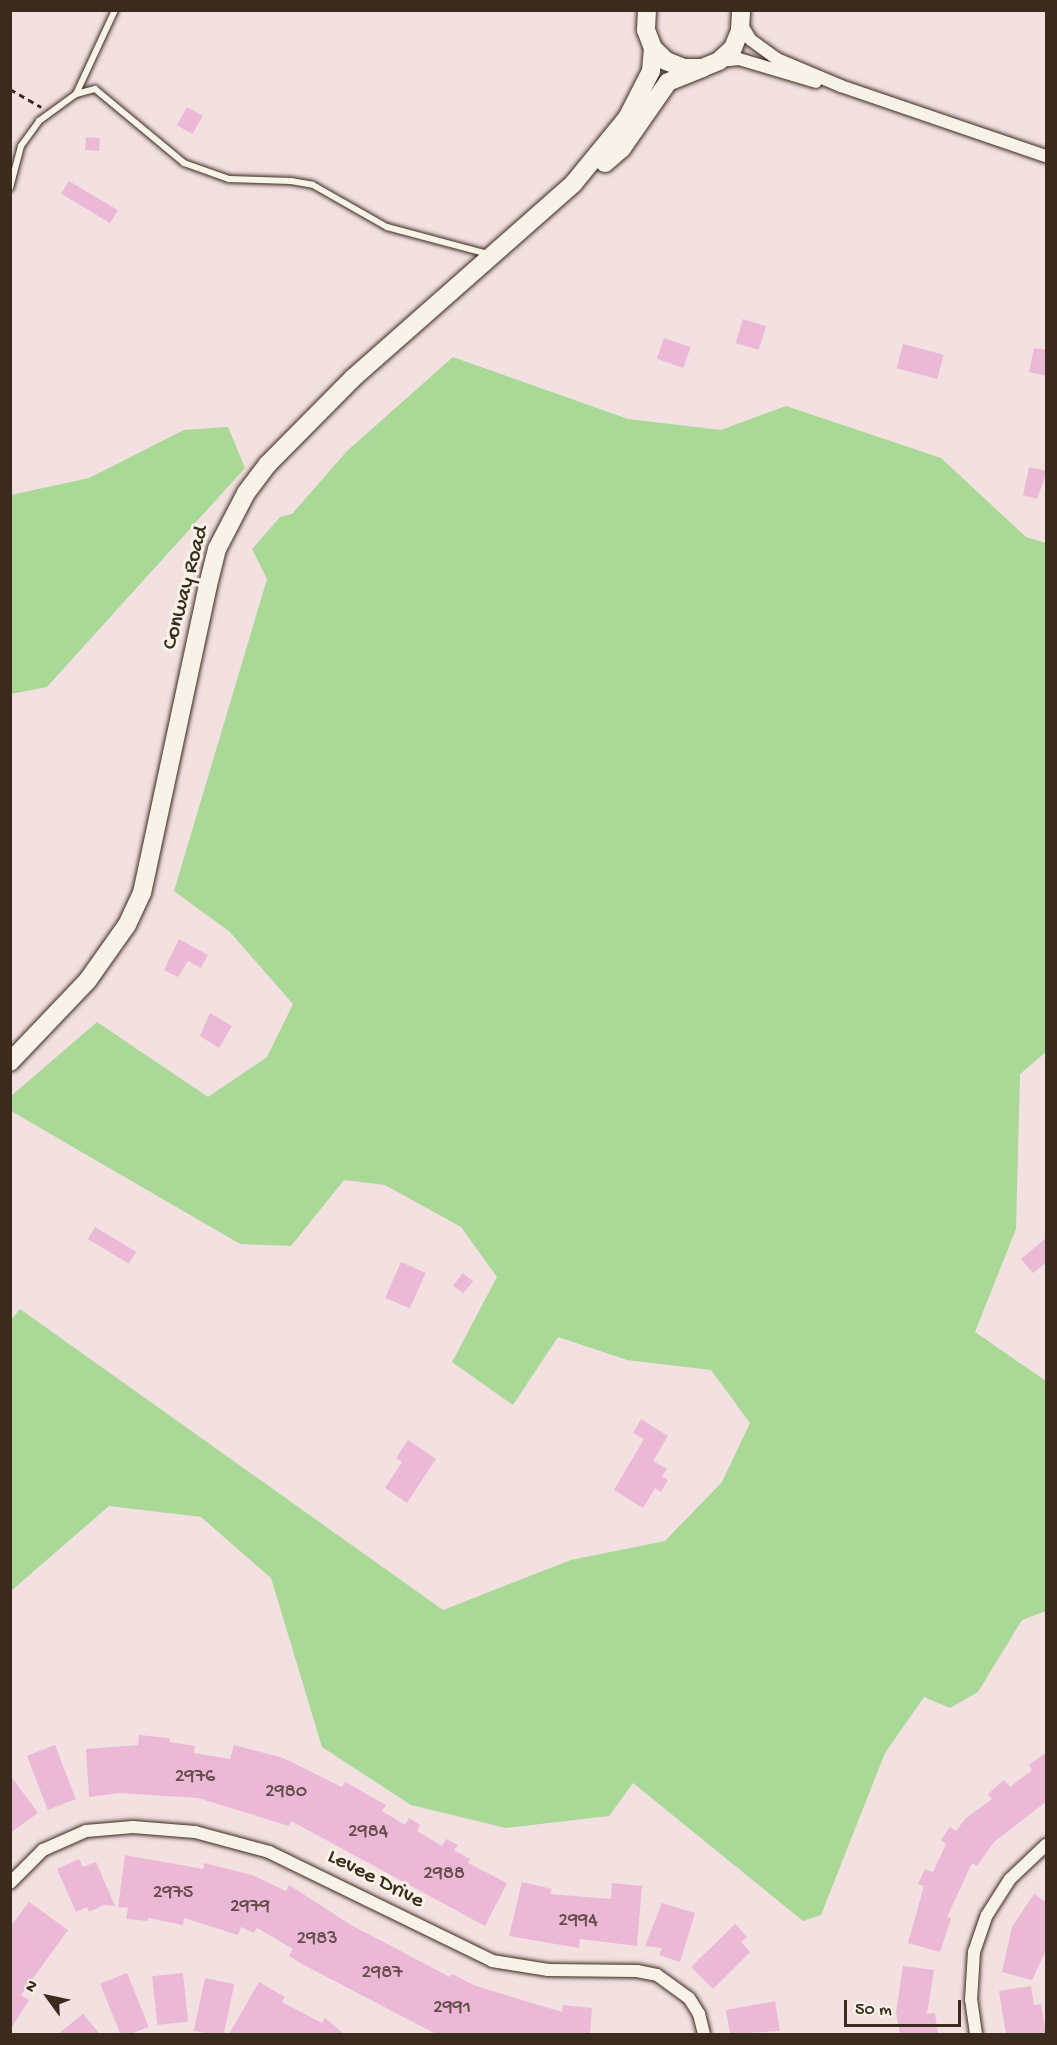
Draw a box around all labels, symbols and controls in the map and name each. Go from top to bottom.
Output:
street label: Conway Road [158,523,216,653]
house number: 2976 [175,1765,215,1789]
house number: 2980 [265,1780,307,1804]
house number: 2984 [348,1820,388,1844]
street label: Levee Drive [322,1844,428,1916]
house number: 2988 [423,1862,465,1886]
house number: 2975 [153,1881,193,1905]
house number: 2979 [230,1895,270,1919]
house number: 2994 [558,1909,598,1933]
house number: 2983 [296,1927,338,1951]
house number: 2987 [361,1961,403,1985]
north arrow [18,1967,78,2027]
text: N [22,1977,43,1996]
scale bar [847,1988,964,2026]
house number: 2991 [433,1996,471,2020]
text: 50 m [855,2000,892,2021]

